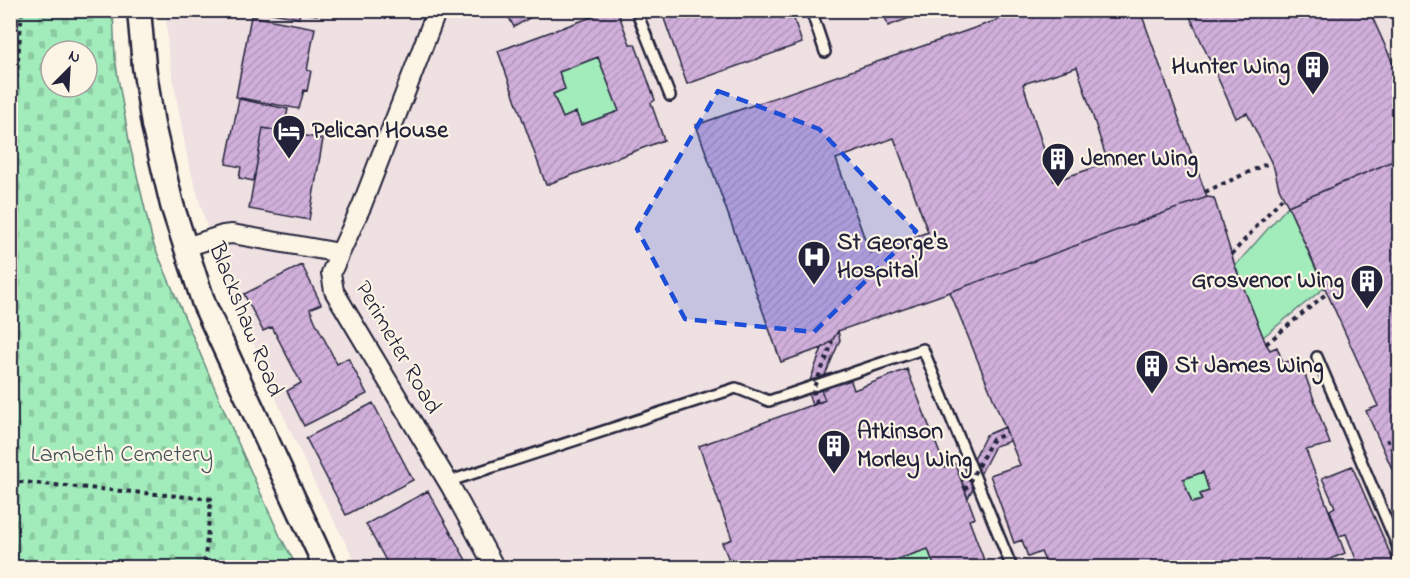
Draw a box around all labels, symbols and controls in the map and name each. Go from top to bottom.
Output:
north arrow [39,39,99,99]
text: N [64,44,84,70]
building icon: Hunter Wing [1295,49,1331,96]
place label: Hunter Wing [1172,50,1290,86]
hotel icon: Pelican House [271,113,307,160]
place label: Pelican House [312,114,449,149]
building icon: Jenner Wing [1040,141,1076,188]
place label: Jenner Wing [1081,142,1198,178]
place label: St George's Hospital [837,226,948,289]
street label: Blackshaw Road [198,237,292,403]
hospital icon: St George's Hospital [796,239,832,286]
building icon: Grosvenor Wing [1349,263,1385,310]
place label: Grosvenor Wing [1192,264,1344,300]
street label: Perimeter Road [345,275,450,422]
building icon: St James Wing [1134,348,1170,395]
place label: St James Wing [1175,349,1324,385]
place label: Atkinson Morley Wing [857,415,973,479]
building icon: Atkinson Morley Wing [816,428,852,475]
park label: Lambeth Cemetery [31,438,213,474]

